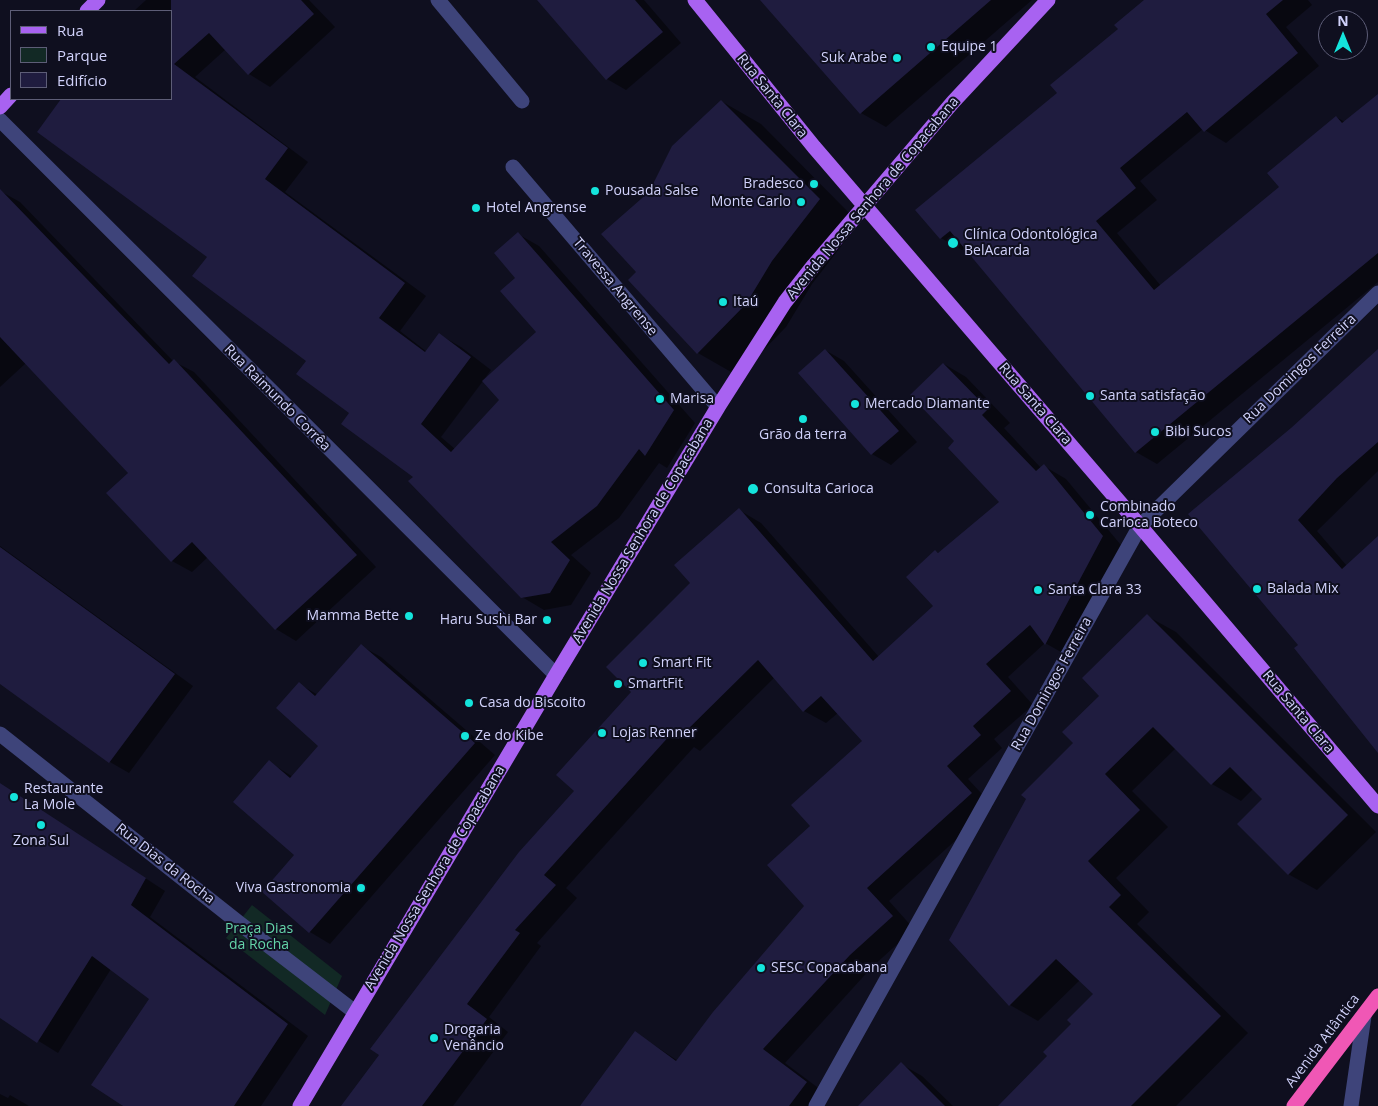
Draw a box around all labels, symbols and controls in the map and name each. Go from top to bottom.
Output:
legend [10,10,172,100]
north arrow [1318,10,1368,60]
text: N [1337,11,1349,30]
text: Rua [57,20,84,40]
place label: Equipe 1 [941,39,998,55]
marker: Equipe 1 [925,41,937,53]
text: Parque [57,45,107,65]
place label: Suk Arabe [821,50,887,66]
street label: Rua Santa Clara [733,51,811,141]
marker: Suk Arabe [891,52,903,64]
text: Edifício [57,70,107,90]
street label: Avenida Nossa Senhora de Copacabana [783,94,963,302]
place label: Bradesco [743,176,804,192]
marker: Bradesco [808,178,820,190]
place label: Pousada Salse [605,183,698,199]
marker: Pousada Salse [589,185,601,197]
place label: Monte Carlo [711,194,791,210]
marker: Monte Carlo [795,196,807,208]
place label: Hotel Angrense [486,200,587,216]
marker: Hotel Angrense [470,202,482,214]
place label: Clínica Odontológica BelAcarda [964,227,1098,260]
street label: Travessa Angrense [569,235,661,339]
marker: Clínica Odontológica BelAcarda [946,236,960,250]
place label: Itaú [733,294,758,310]
marker: Itaú [717,296,729,308]
street label: Rua Domingos Ferreira [1240,311,1360,427]
street label: Rua Raimundo Corrêa [220,341,334,455]
street label: Rua Santa Clara [995,360,1075,448]
place label: Santa satisfação [1100,388,1205,404]
marker: Santa satisfação [1084,390,1096,402]
place label: Marisa [670,391,714,407]
marker: Marisa [654,393,666,405]
place label: Mercado Diamante [865,396,990,412]
marker: Mercado Diamante [849,398,861,410]
marker: Grão da terra [797,413,809,425]
street label: Avenida Nossa Senhora de Copacabana [569,416,717,646]
place label: Bibi Sucos [1165,424,1231,440]
marker: Bibi Sucos [1149,426,1161,438]
place label: Grão da terra [759,427,847,443]
place label: Consulta Carioca [764,481,874,497]
marker: Consulta Carioca [746,482,760,496]
place label: Combinado Carioca Boteco [1100,499,1198,532]
marker: Combinado Carioca Boteco [1084,509,1096,521]
place label: Balada Mix [1267,581,1339,597]
place label: Santa Clara 33 [1048,582,1142,598]
marker: Balada Mix [1251,583,1263,595]
marker: Santa Clara 33 [1032,584,1044,596]
place label: Mamma Bette [307,608,399,624]
marker: Mamma Bette [403,610,415,622]
place label: Haru Sushi Bar [440,612,537,628]
marker: Haru Sushi Bar [541,614,553,626]
street label: Rua Domingos Ferreira [1008,614,1096,754]
place label: Smart Fit [653,655,712,671]
marker: Smart Fit [637,657,649,669]
street label: Rua Santa Clara [1259,667,1337,757]
place label: SmartFit [628,676,683,692]
marker: SmartFit [612,678,624,690]
place label: Casa do Biscoito [479,695,586,711]
marker: Casa do Biscoito [463,697,475,709]
place label: Lojas Renner [612,725,697,741]
marker: Lojas Renner [596,727,608,739]
place label: Ze do Kibe [475,728,544,744]
marker: Ze do Kibe [459,730,471,742]
street label: Avenida Nossa Senhora de Copacabana [361,763,509,993]
place label: Restaurante La Mole [24,781,103,814]
marker: Restaurante La Mole [8,791,20,803]
marker: Zona Sul [35,819,47,831]
street label: Rua Dias da Rocha [112,820,218,908]
place label: Zona Sul [13,833,69,849]
place label: Viva Gastronomia [236,880,351,896]
marker: Viva Gastronomia [355,882,367,894]
park label: Praça Dias da Rocha [225,921,293,954]
place label: SESC Copacabana [771,960,887,976]
marker: SESC Copacabana [755,962,767,974]
street label: Avenida Atlântica [1282,991,1364,1091]
place label: Drogaria Venâncio [444,1022,504,1054]
marker: Drogaria Venâncio [428,1032,440,1044]

